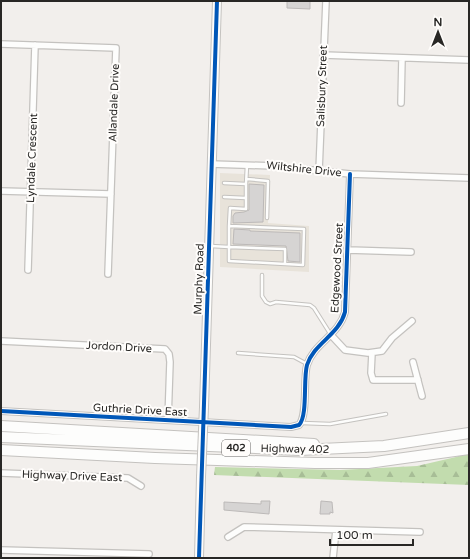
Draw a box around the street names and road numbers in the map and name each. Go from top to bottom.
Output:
street label: Salisbury Street [314,45,330,127]
street label: Allandale Drive [106,64,122,142]
street label: Lyndale Crescent [24,113,40,203]
street label: Wiltshire Drive [266,159,342,179]
street label: Edgewood Street [328,223,346,313]
street label: Murphy Road [191,243,207,315]
street label: Jordon Drive [86,339,152,355]
street label: Guthrie Drive East [92,401,188,419]
road number: 402 [222,440,250,456]
street label: Highway 402 [261,442,330,456]
street label: Highway Drive East [22,468,122,484]

